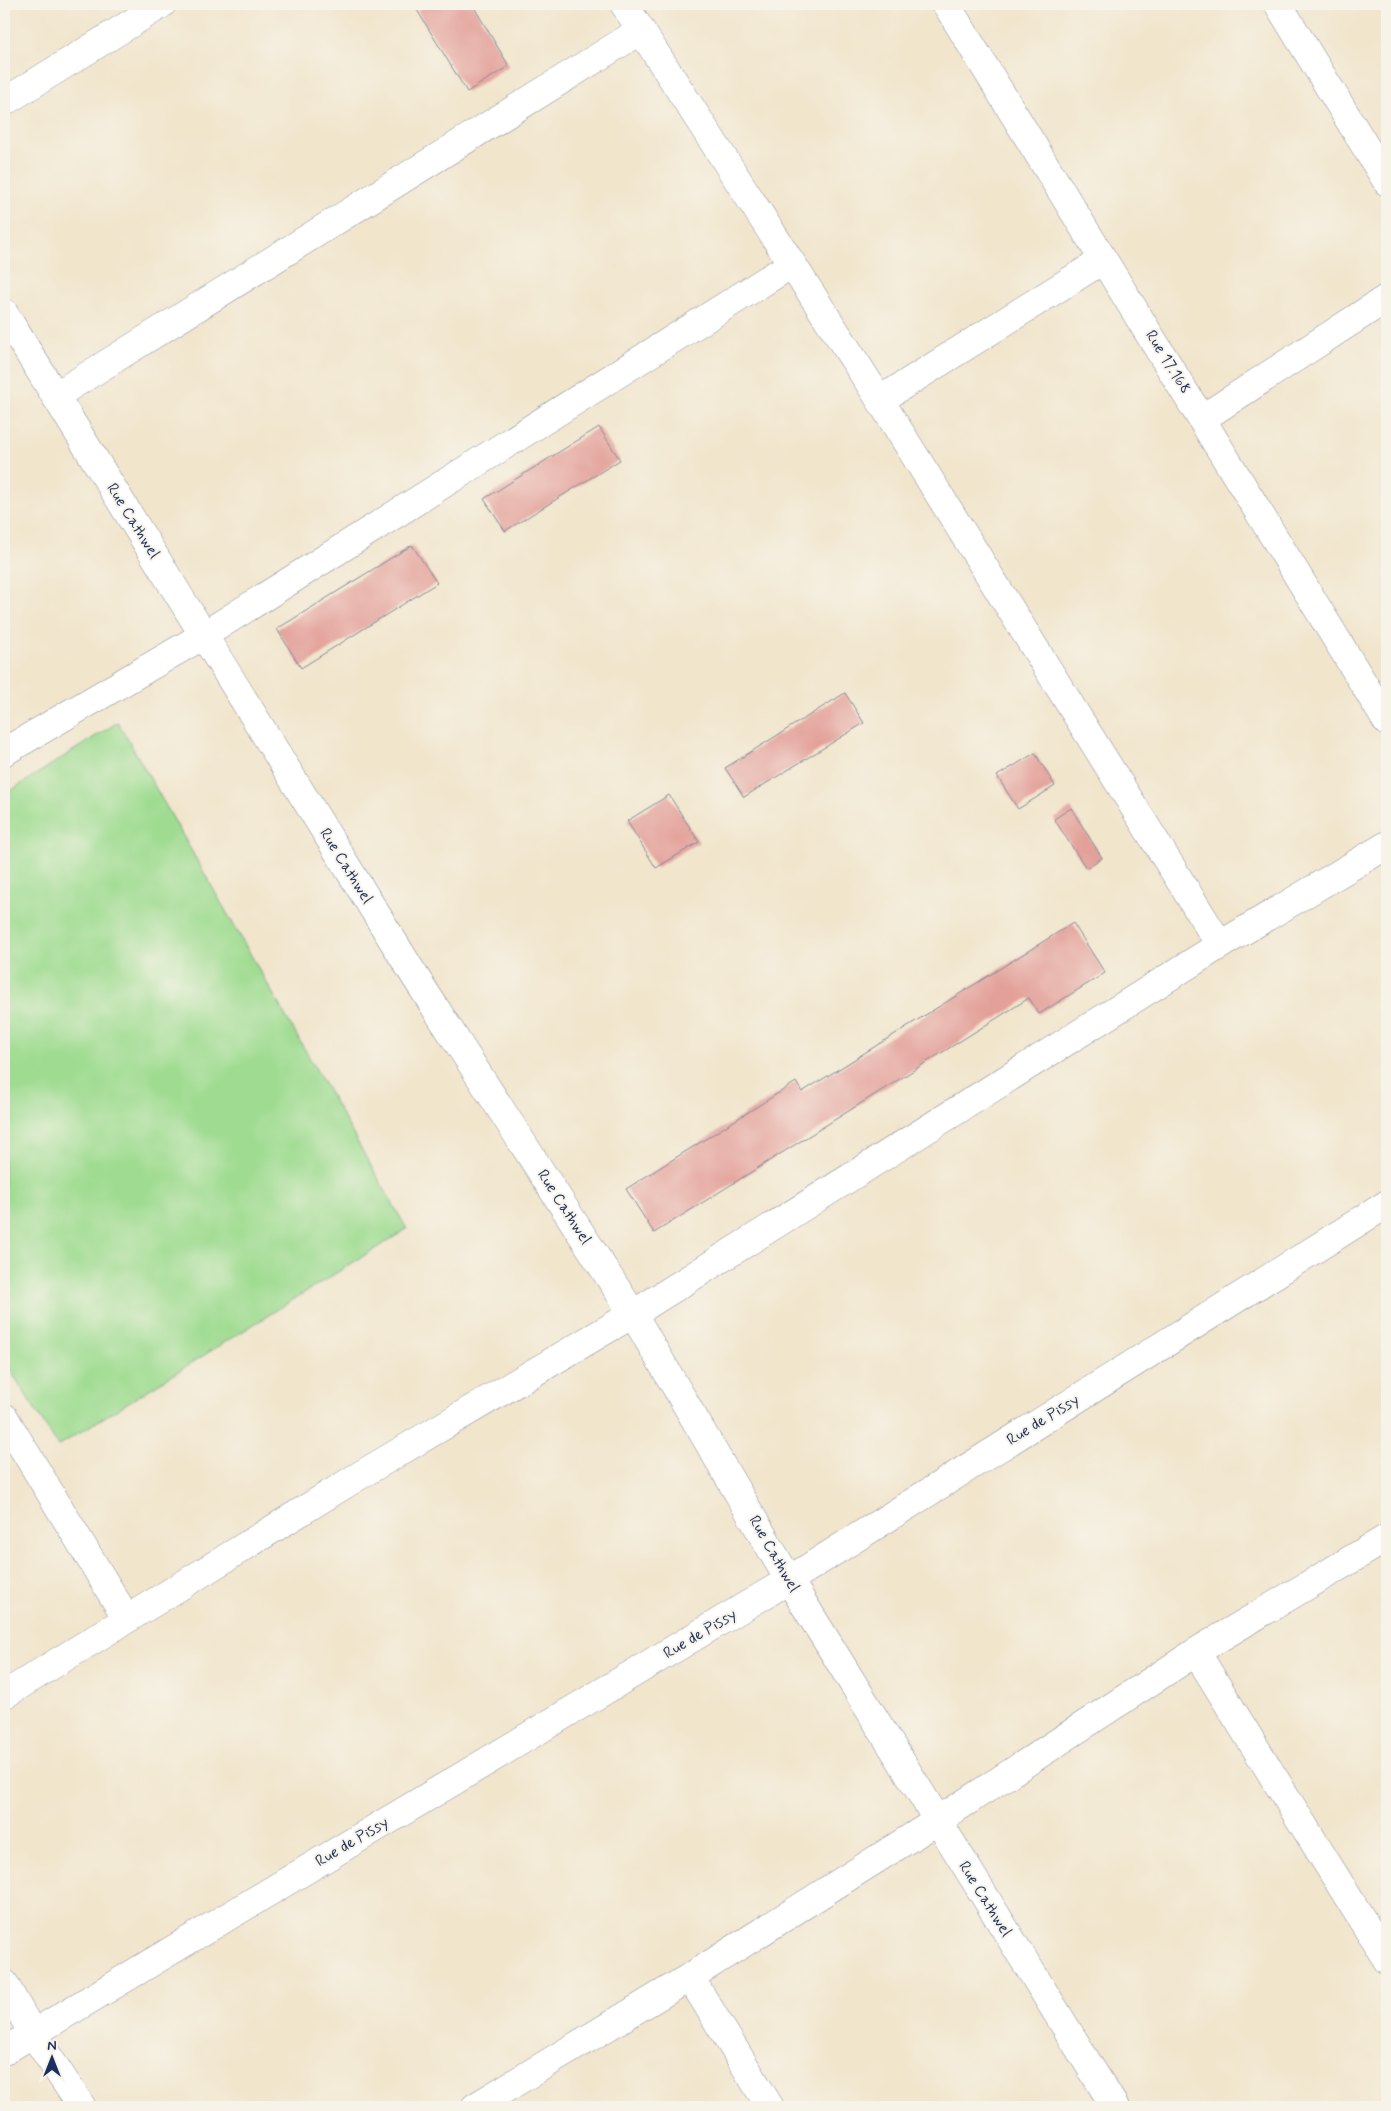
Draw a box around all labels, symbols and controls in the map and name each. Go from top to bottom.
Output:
street label: Rue 17.168 [1140,326,1196,398]
street label: Rue Cathwel [101,479,165,563]
street label: Rue Cathwel [314,824,378,908]
street label: Rue Cathwel [532,1165,596,1249]
street label: Rue de Pissy [1003,1389,1083,1451]
street label: Rue Cathwel [744,1512,804,1596]
street label: Rue de Pissy [660,1604,740,1664]
street label: Rue de Pissy [312,1812,392,1872]
street label: Rue Cathwel [953,1857,1017,1941]
north arrow [28,2034,78,2084]
text: N [47,2037,57,2055]

